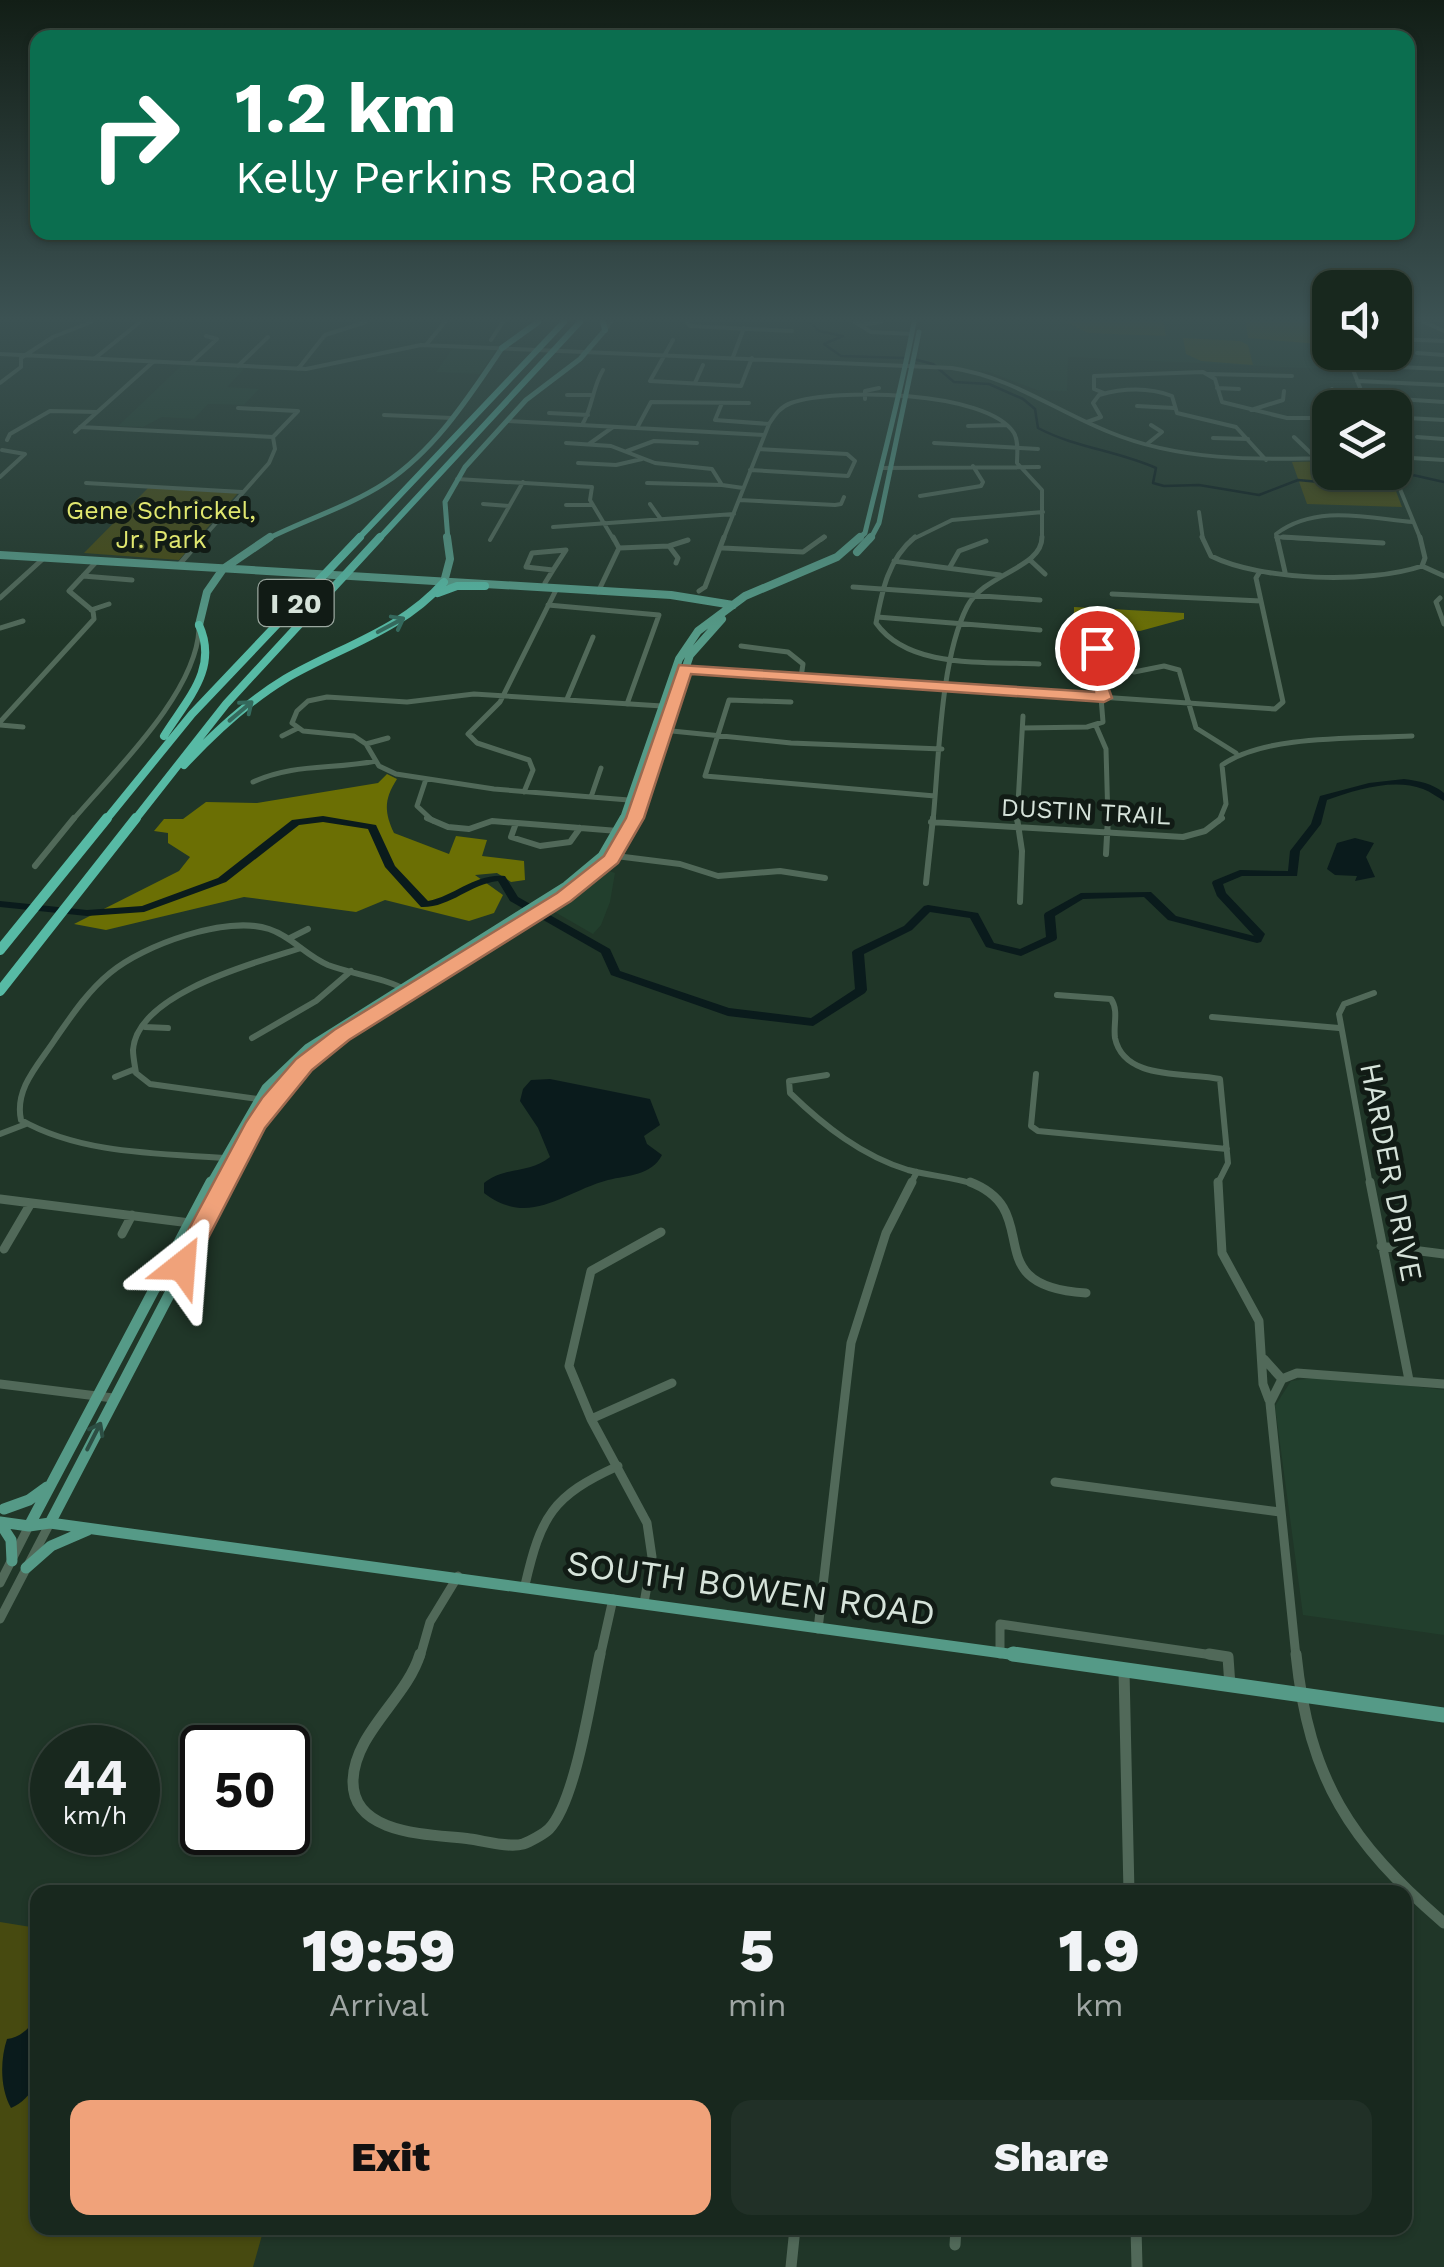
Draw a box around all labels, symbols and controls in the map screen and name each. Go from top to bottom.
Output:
text: 1.2 km [235,67,457,149]
icon: right [70,70,200,200]
text: Kelly Perkins Road [235,151,638,204]
map controls [1312,270,1412,490]
button: sound [1312,270,1412,370]
button: layers [1312,390,1412,490]
park label: Gene Schrickel, Jr. Park [66,496,256,554]
road number: I 20 [258,580,334,626]
pin [1055,606,1140,691]
one-way arrow [375,615,405,634]
icon: arrive [1070,621,1125,676]
one-way arrow [228,700,254,722]
street label: DUSTIN TRAIL [1000,793,1172,830]
street label: HARDER DRIVE [1353,1060,1430,1284]
position arrow [130,1214,234,1318]
one-way arrow [85,1422,104,1451]
street label: SOUTH BOWEN ROAD [564,1541,938,1635]
speed limit sign: 50 [180,1725,310,1855]
text: 44 [63,1748,127,1807]
text: km/h [63,1801,127,1830]
text: 19:59 [302,1915,456,1986]
text: 5 [740,1915,775,1986]
text: 1.9 [1058,1915,1140,1986]
text: Arrival [329,1986,429,2024]
text: min [728,1986,787,2024]
text: km [1075,1986,1124,2024]
button: Exit [70,2100,711,2215]
button: Share [731,2100,1372,2215]

